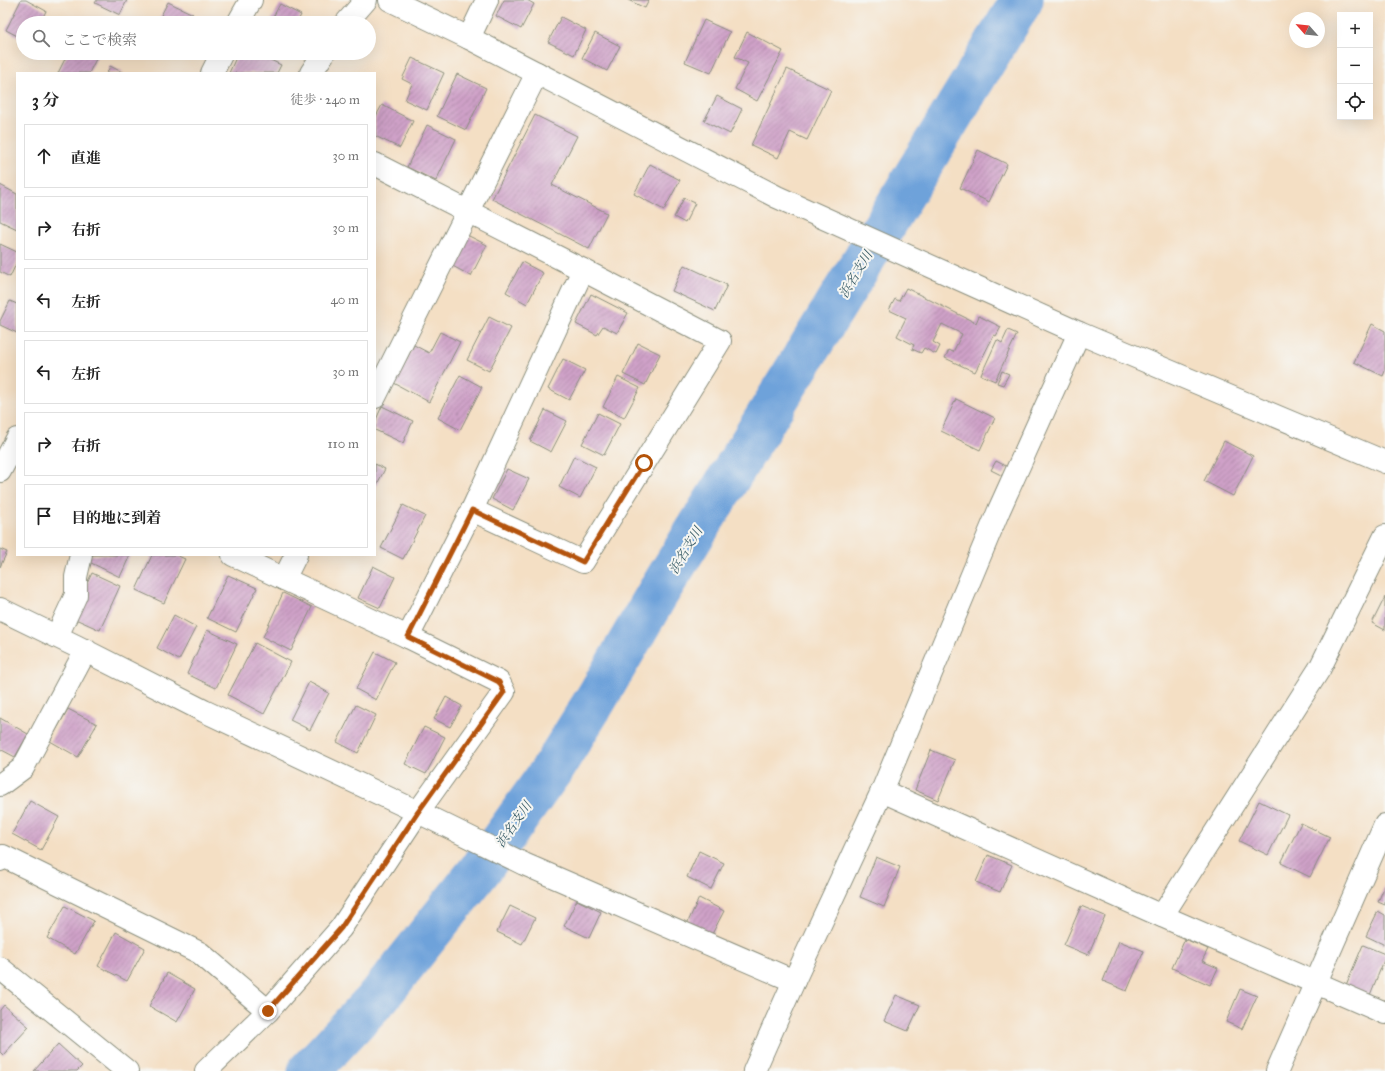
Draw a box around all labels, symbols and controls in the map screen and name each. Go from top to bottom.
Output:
north arrow [1289,12,1325,48]
map controls [1337,12,1373,120]
button: + [1337,12,1373,48]
search box [16,16,376,60]
icon: search [30,27,52,49]
text: ここで検索 [62,31,137,49]
button: − [1337,48,1373,84]
button: locate [1337,84,1373,120]
text: 3 分 [32,90,59,111]
text: 徒歩 · 240 m [291,92,360,108]
icon: ahead [33,145,55,167]
text: 30 m [333,148,359,164]
text: 直進 [71,149,101,167]
icon: right [33,217,55,239]
text: 30 m [333,220,359,236]
text: 右折 [71,221,101,239]
water label: 浜名支川 [836,246,877,301]
icon: left [33,289,55,311]
text: 40 m [330,292,359,308]
text: 左折 [71,293,101,311]
icon: left [33,361,55,383]
text: 30 m [333,364,359,380]
text: 左折 [71,365,101,383]
icon: right [33,433,55,455]
text: 110 m [327,436,359,452]
text: 右折 [71,437,101,455]
route start [635,454,653,472]
icon: arrive [33,505,55,527]
text: 目的地に到着 [71,509,161,527]
water label: 浜名支川 [666,522,707,577]
water label: 浜名支川 [492,797,536,850]
route end [259,1002,277,1020]

